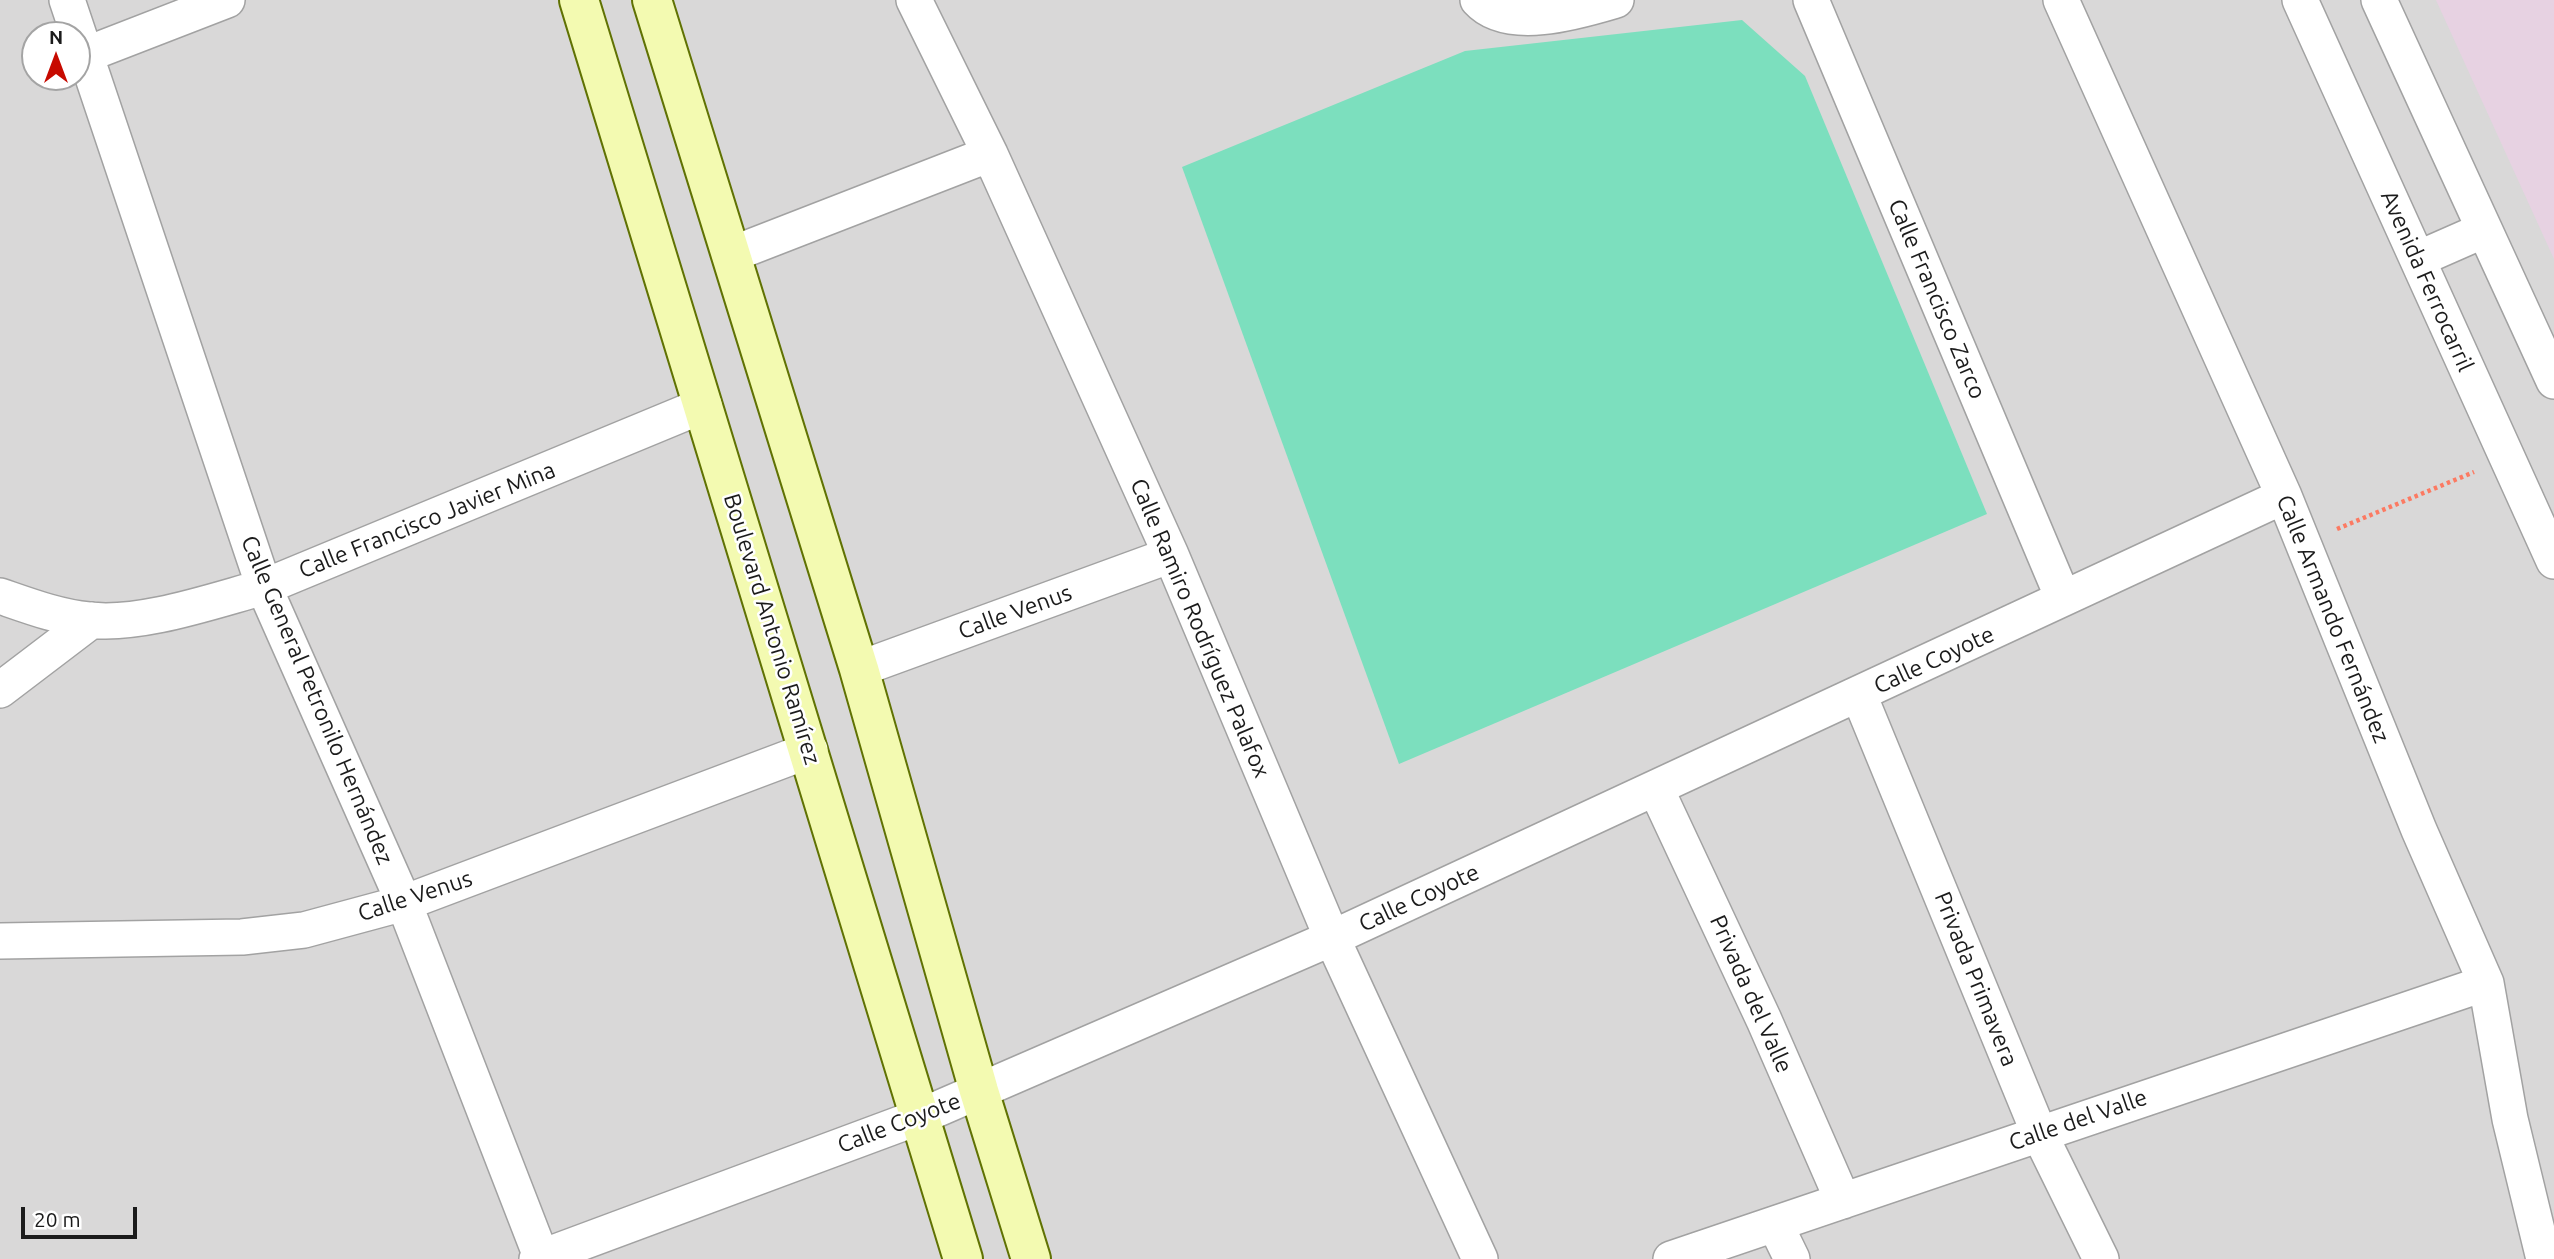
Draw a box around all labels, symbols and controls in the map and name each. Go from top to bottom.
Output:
north arrow [21,21,91,91]
text: N [49,26,63,48]
street label: Avenida Ferrocarril [2375,186,2479,376]
street label: Calle Francisco Zarco [1882,195,1992,403]
street label: Calle Francisco Javier Mina [295,456,559,584]
street label: Calle Ramiro Rodríguez Palafox [1124,474,1276,782]
street label: Boulevard Antonio Ramírez [718,490,826,768]
street label: Calle Armando Fernández [2271,491,2395,747]
street label: Calle General Petronilo Hernández [235,531,399,869]
street label: Calle Venus [955,579,1075,645]
street label: Calle Coyote [1869,620,1999,700]
street label: Calle Coyote [1354,858,1484,938]
street label: Calle Venus [354,865,476,927]
street label: Privada Primavera [1928,888,2024,1070]
street label: Privada del Valle [1704,911,1798,1077]
street label: Calle del Valle [2005,1083,2151,1157]
street label: Calle Coyote [834,1087,964,1159]
scale bar [24,1192,140,1236]
text: 20 m [34,1207,81,1231]

